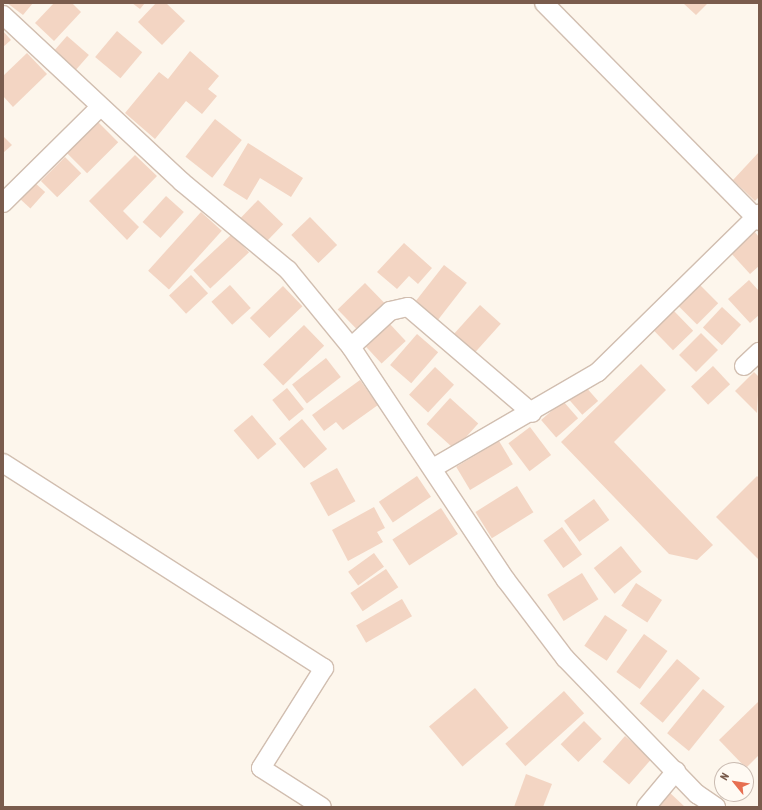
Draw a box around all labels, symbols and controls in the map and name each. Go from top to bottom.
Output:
north arrow [714,762,754,802]
text: N [718,771,731,782]

